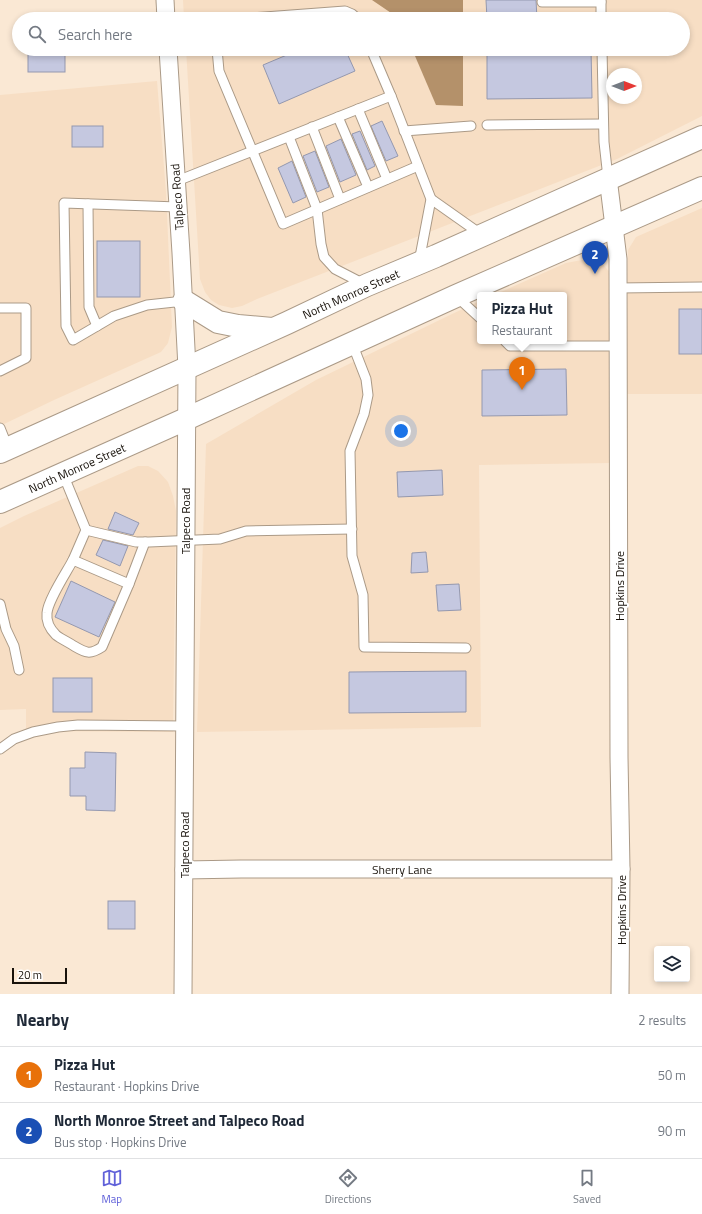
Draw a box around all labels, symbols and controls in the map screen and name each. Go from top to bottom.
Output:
search box [12,12,690,56]
icon: search [26,23,48,45]
text: Search here [58,23,132,46]
north arrow [606,68,642,104]
street label: Talpeco Road [165,163,189,231]
pin: 2 [582,241,608,274]
street label: North Monroe Street [299,264,403,324]
popup [477,292,567,344]
text: Pizza Hut [491,297,553,320]
text: Restaurant [491,320,552,340]
pin: 1 [509,357,535,390]
your location [391,421,411,441]
street label: North Monroe Street [25,438,129,498]
street label: Talpeco Road [176,488,195,554]
street label: Hopkins Drive [610,551,629,621]
street label: Talpeco Road [175,812,194,878]
street label: Sherry Lane [372,860,432,879]
street label: Hopkins Drive [612,875,631,945]
map controls [654,946,690,982]
button: layers [654,946,690,982]
scale bar [12,966,67,985]
text: 20 m [18,967,42,983]
text: Nearby [16,1007,69,1033]
text: 2 results [638,1010,686,1030]
text: Pizza Hut [54,1053,115,1076]
text: 1 [25,1065,33,1085]
text: 50 m [658,1065,686,1085]
text: Restaurant · Hopkins Drive [54,1076,199,1096]
text: North Monroe Street and Talpeco Road [54,1109,304,1132]
text: 2 [25,1121,33,1141]
text: 90 m [658,1121,686,1141]
text: Bus stop · Hopkins Drive [54,1132,187,1152]
tab: Map [101,1167,123,1207]
tab: Directions [325,1167,371,1207]
tab: Saved [573,1167,601,1207]

